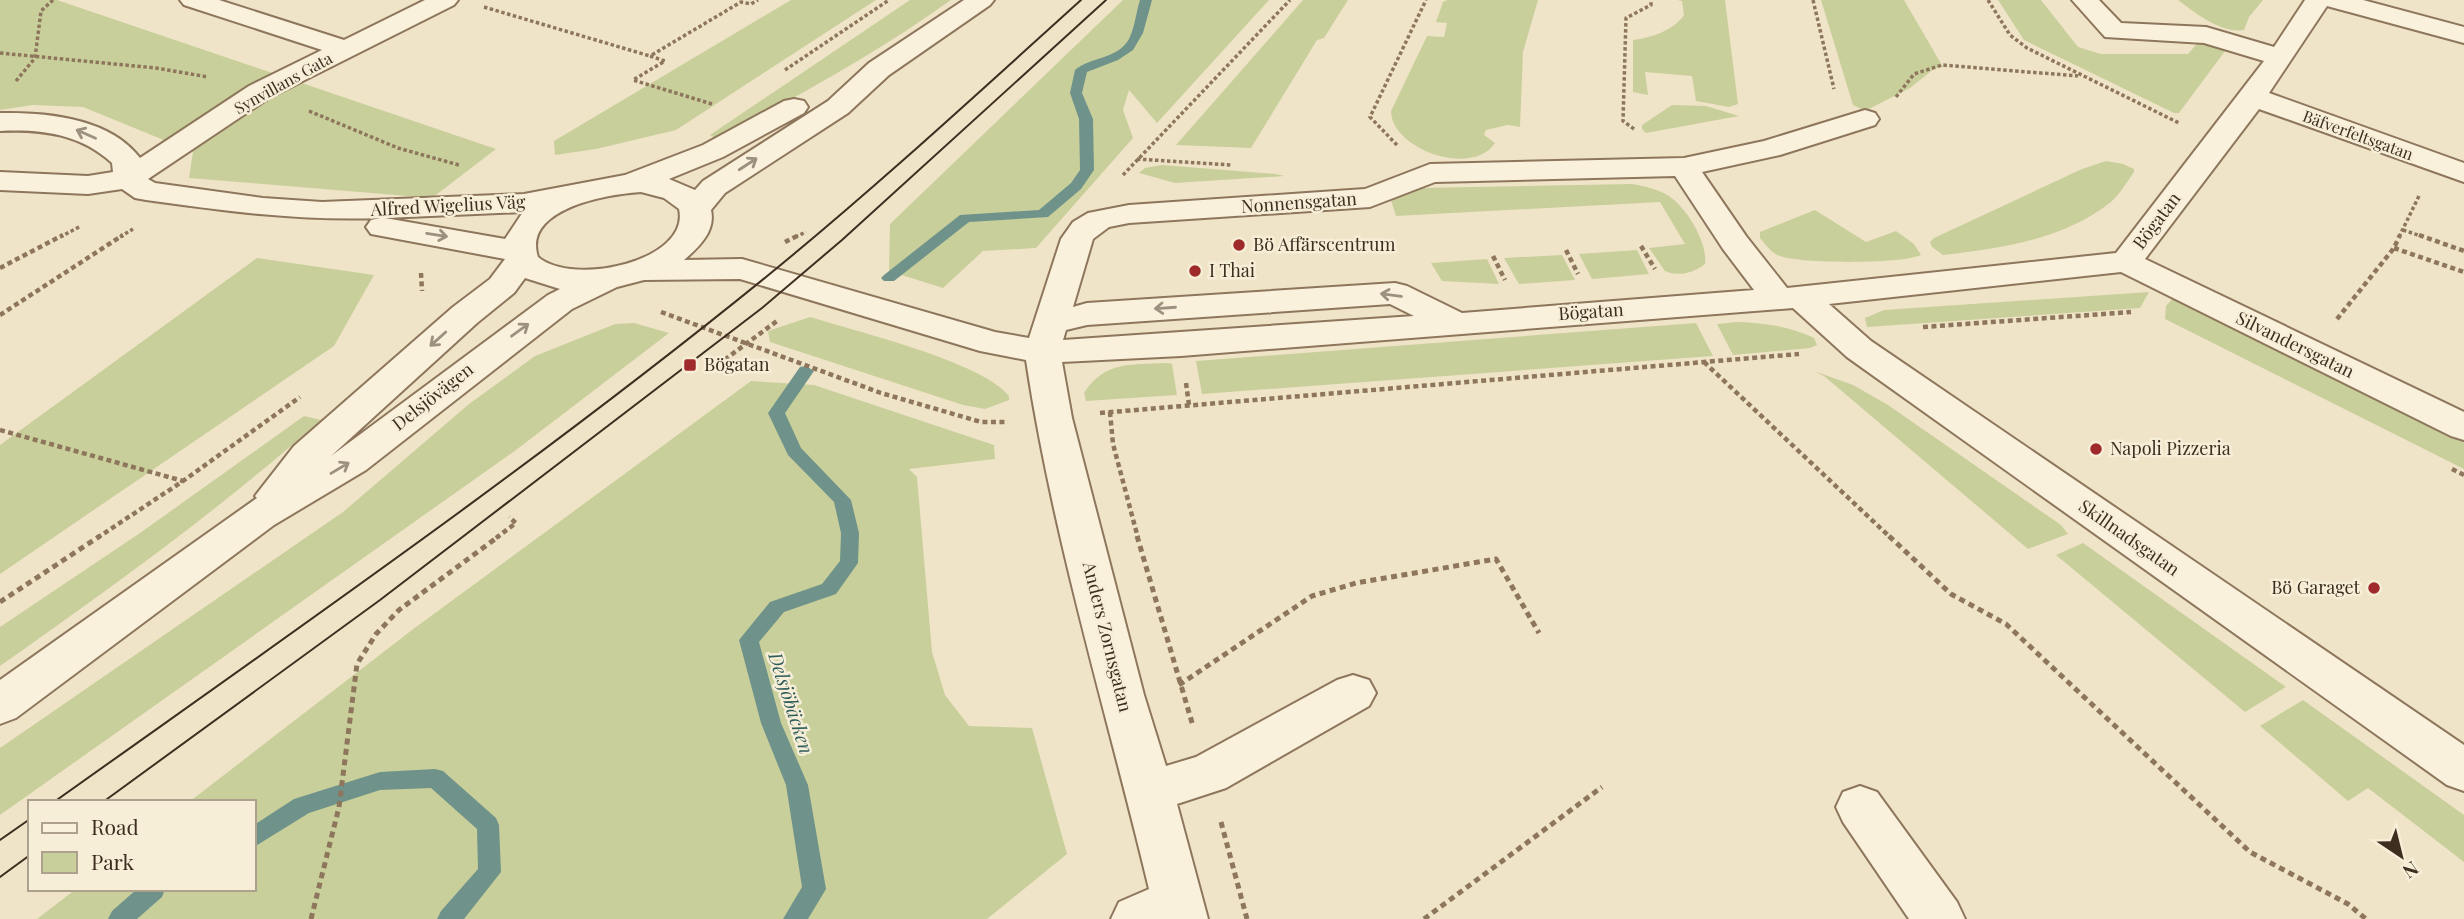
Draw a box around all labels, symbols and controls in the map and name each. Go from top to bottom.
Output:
street label: Synvillans Gata [230,47,336,118]
street label: Bäfverfeltsgatan [2300,105,2417,164]
one-way arrow [76,127,97,140]
one-way arrow [738,157,757,171]
street label: Nonnensgatan [1240,186,1358,218]
street label: Bögatan [2127,187,2186,254]
street label: Alfred Wigelius Väg [369,189,526,221]
one-way arrow [425,229,448,242]
place label: Bö Affärscentrum [1253,232,1396,256]
marker: Bö Affärscentrum [1231,237,1247,253]
place label: I Thai [1209,258,1255,282]
marker: I Thai [1187,263,1203,279]
one-way arrow [1381,289,1403,302]
street label: Bögatan [1557,297,1625,325]
one-way arrow [1154,302,1177,315]
street label: Silvandersgatan [2232,305,2359,383]
one-way arrow [510,322,529,337]
one-way arrow [429,331,447,347]
place label: Bögatan [704,352,770,376]
street label: Delsjövägen [387,357,478,435]
marker: Bögatan [682,357,698,373]
place label: Napoli Pizzeria [2110,436,2231,460]
marker: Napoli Pizzeria [2088,441,2104,457]
one-way arrow [329,461,349,475]
street label: Skillnadsgatan [2074,494,2185,581]
street label: Anders Zornsgatan [1077,558,1138,715]
place label: Bö Garaget [2271,575,2361,599]
marker: Bö Garaget [2366,580,2382,596]
water label: Delsjöbäcken [763,647,821,757]
legend [28,800,256,891]
text: Road [91,812,139,840]
north arrow [2366,821,2436,891]
text: Park [91,847,135,875]
text: N [2398,856,2424,885]

